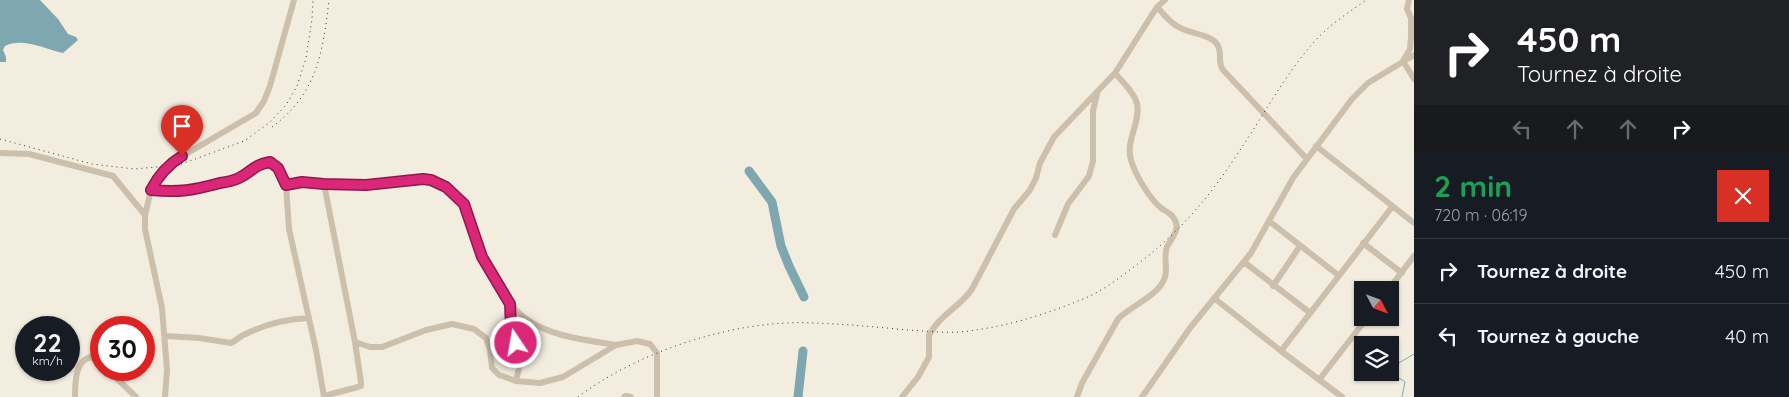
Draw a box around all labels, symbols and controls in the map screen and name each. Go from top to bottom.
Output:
text: 450 m [1517,17,1621,61]
icon: right [1434,20,1499,85]
text: Tournez à droite [1517,60,1682,88]
pin [161,105,203,156]
icon: arrive [168,112,196,140]
icon: left [1508,115,1536,143]
icon: ahead [1561,115,1589,143]
icon: ahead [1614,115,1642,143]
icon: right [1667,115,1695,143]
text: 2 min [1434,167,1512,205]
button: close [1717,170,1769,222]
text: 720 m · 06:19 [1434,205,1527,225]
icon: right [1434,257,1462,285]
text: Tournez à droite [1477,259,1627,283]
text: 450 m [1715,259,1769,283]
north arrow [1354,281,1399,326]
map controls [1354,281,1399,381]
speed limit sign: 30 [90,316,155,381]
position arrow [489,316,541,368]
icon: left [1434,322,1462,350]
text: Tournez à gauche [1477,324,1639,348]
text: 40 m [1725,324,1769,348]
text: 22 [33,327,62,358]
button: layers [1354,336,1399,381]
text: km/h [32,353,63,368]

